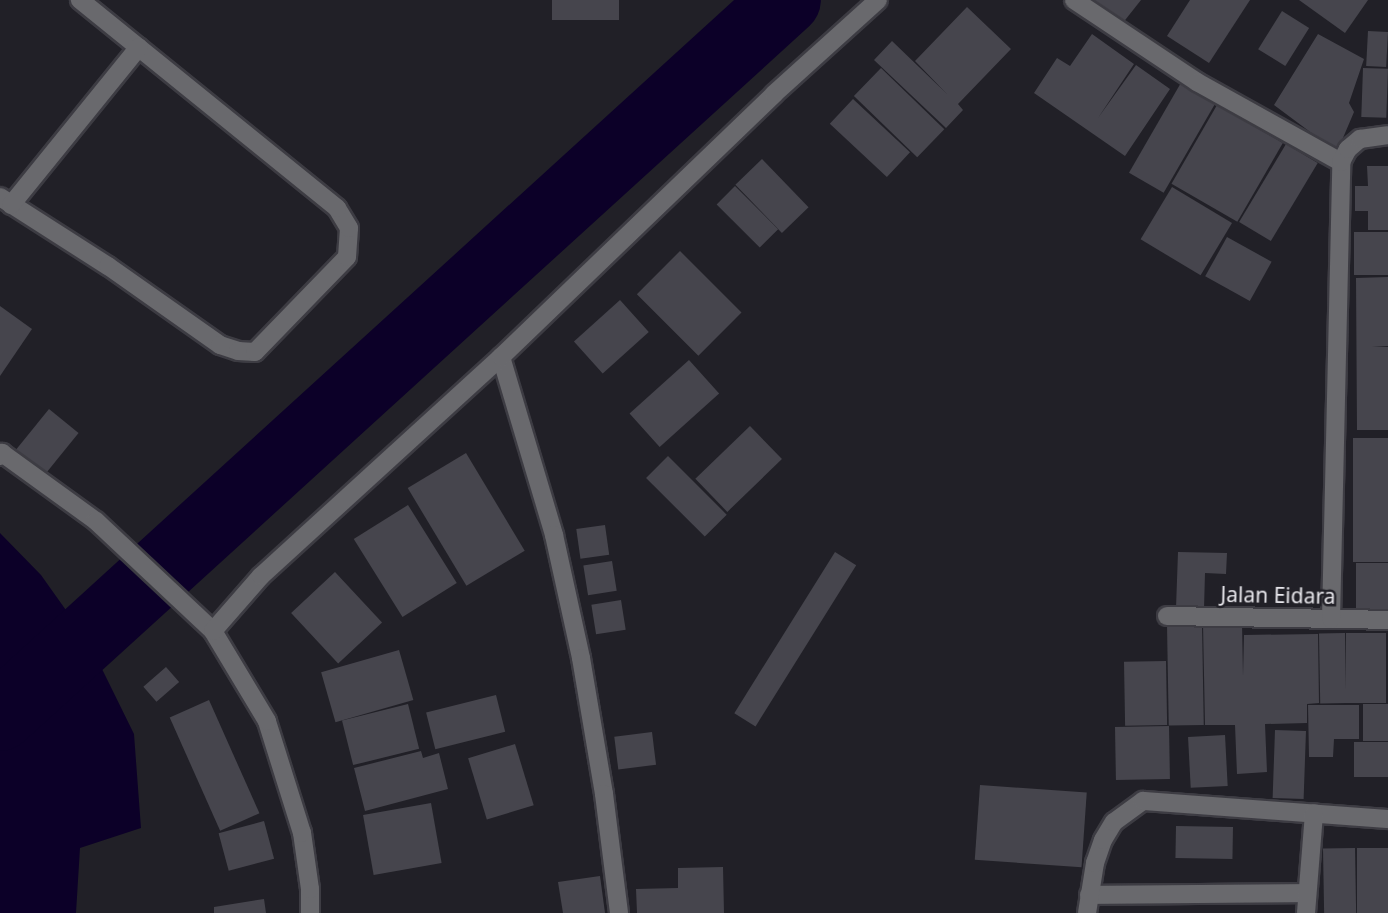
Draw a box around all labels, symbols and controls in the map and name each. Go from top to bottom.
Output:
street label: Jalan Eidara [1220,581,1336,609]

